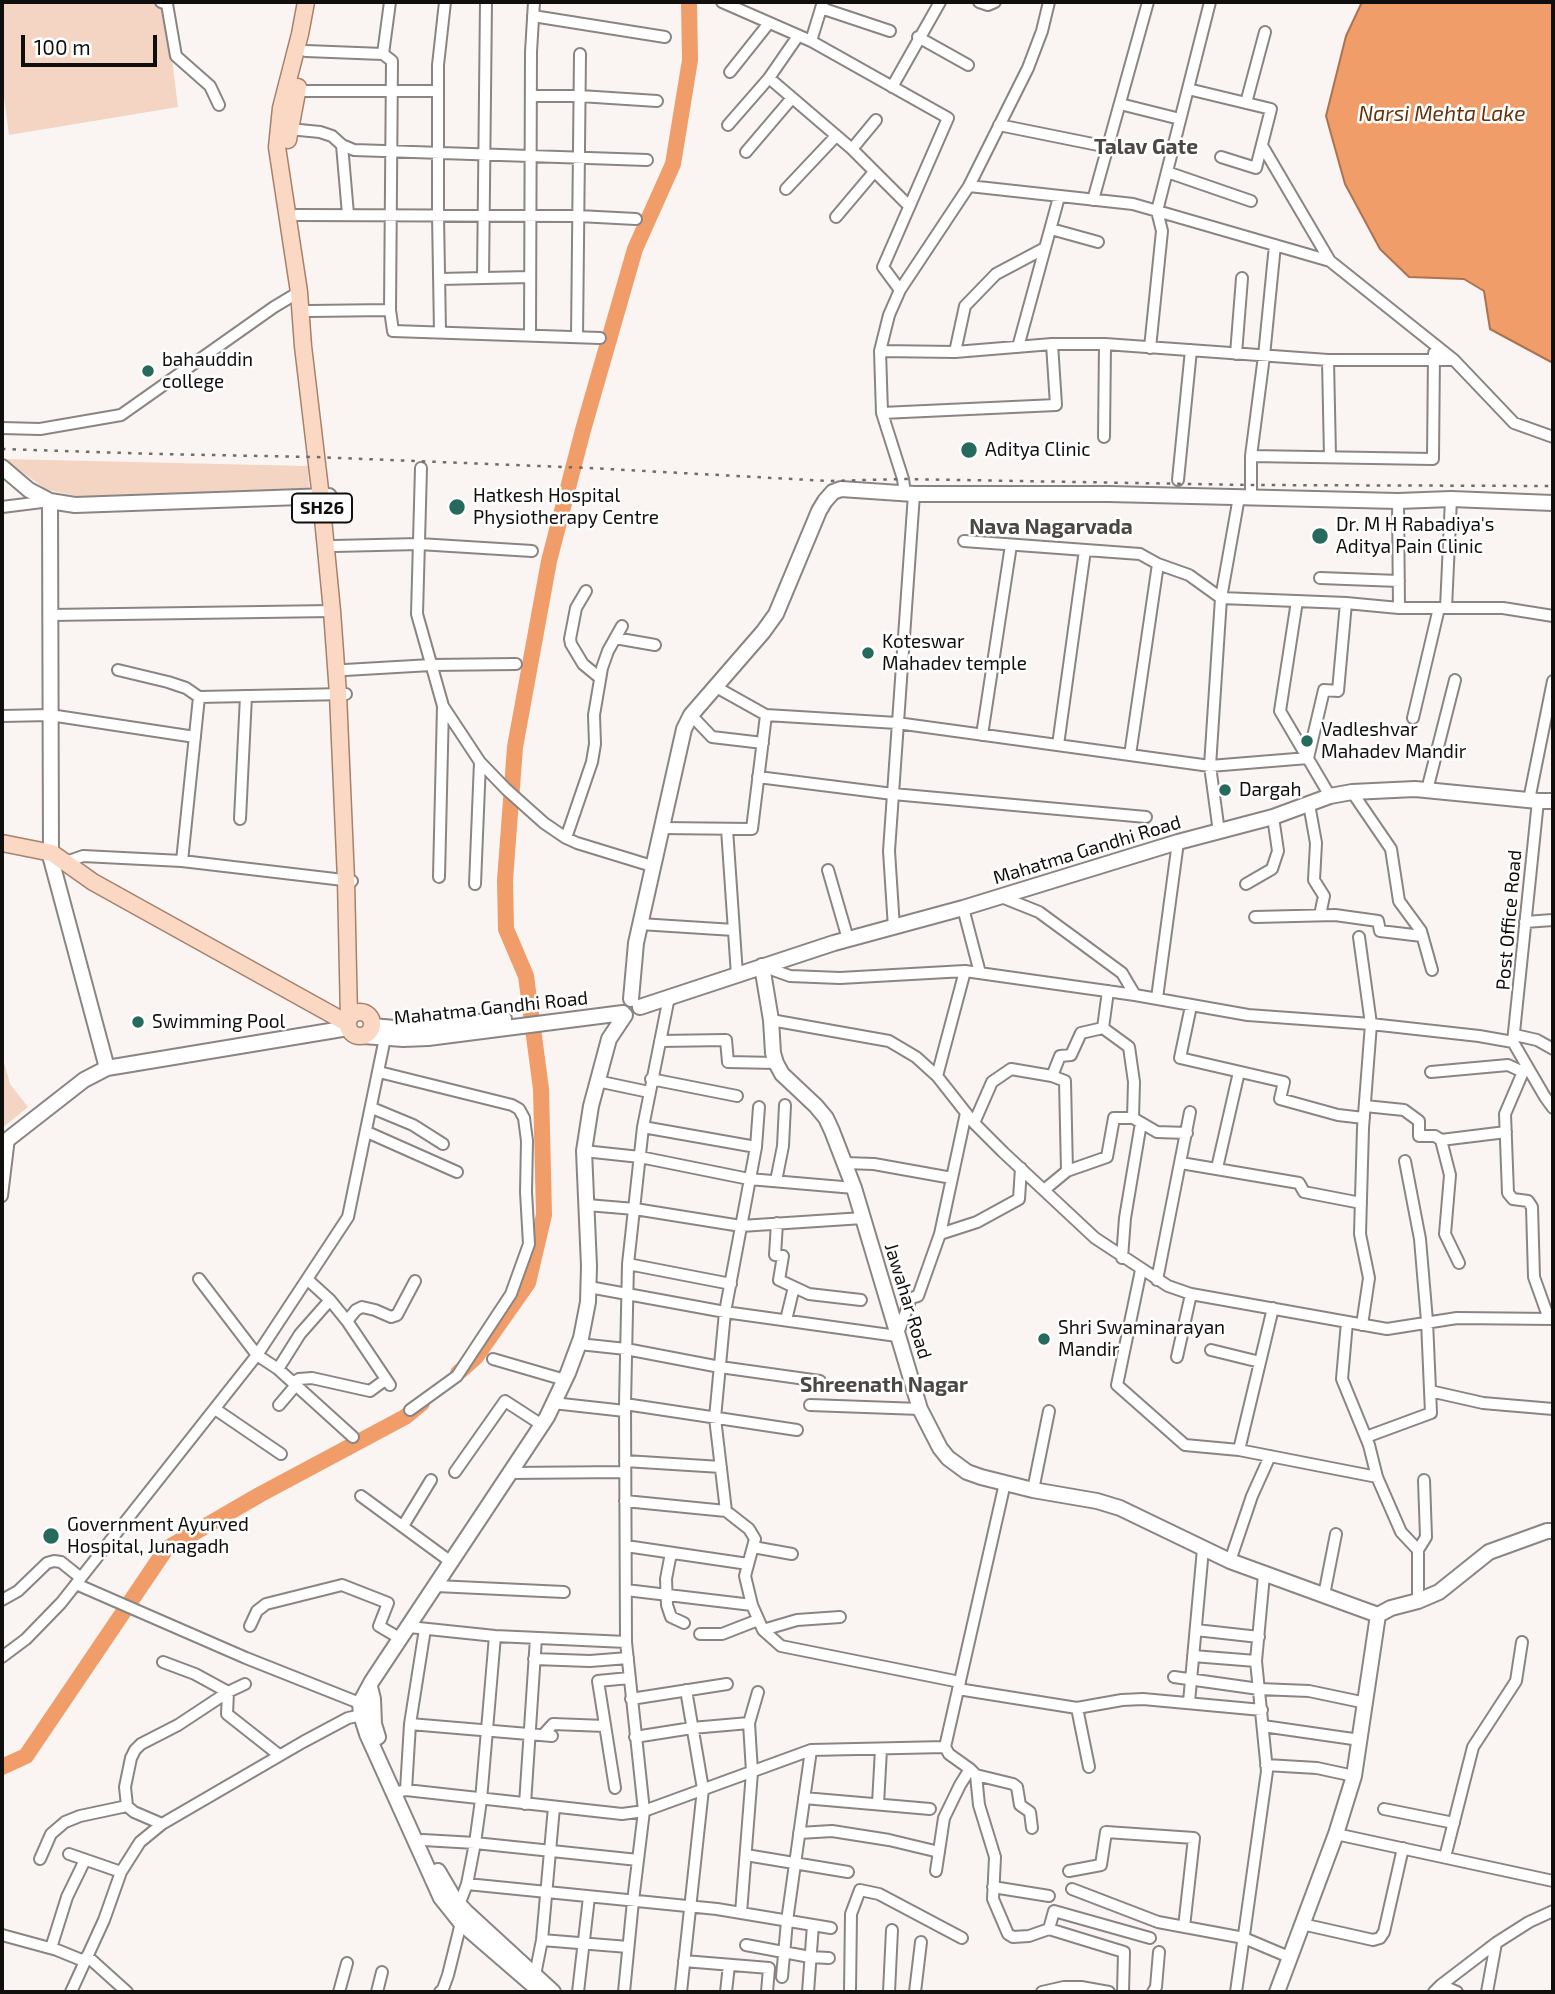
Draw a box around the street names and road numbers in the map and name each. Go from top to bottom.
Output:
road number: SH26 [292,494,352,522]
street label: Mahatma Gandhi Road [990,811,1184,889]
street label: Post Office Road [1492,849,1526,991]
street label: Mahatma Gandhi Road [393,986,589,1030]
street label: Jawahar Road [880,1240,936,1362]

